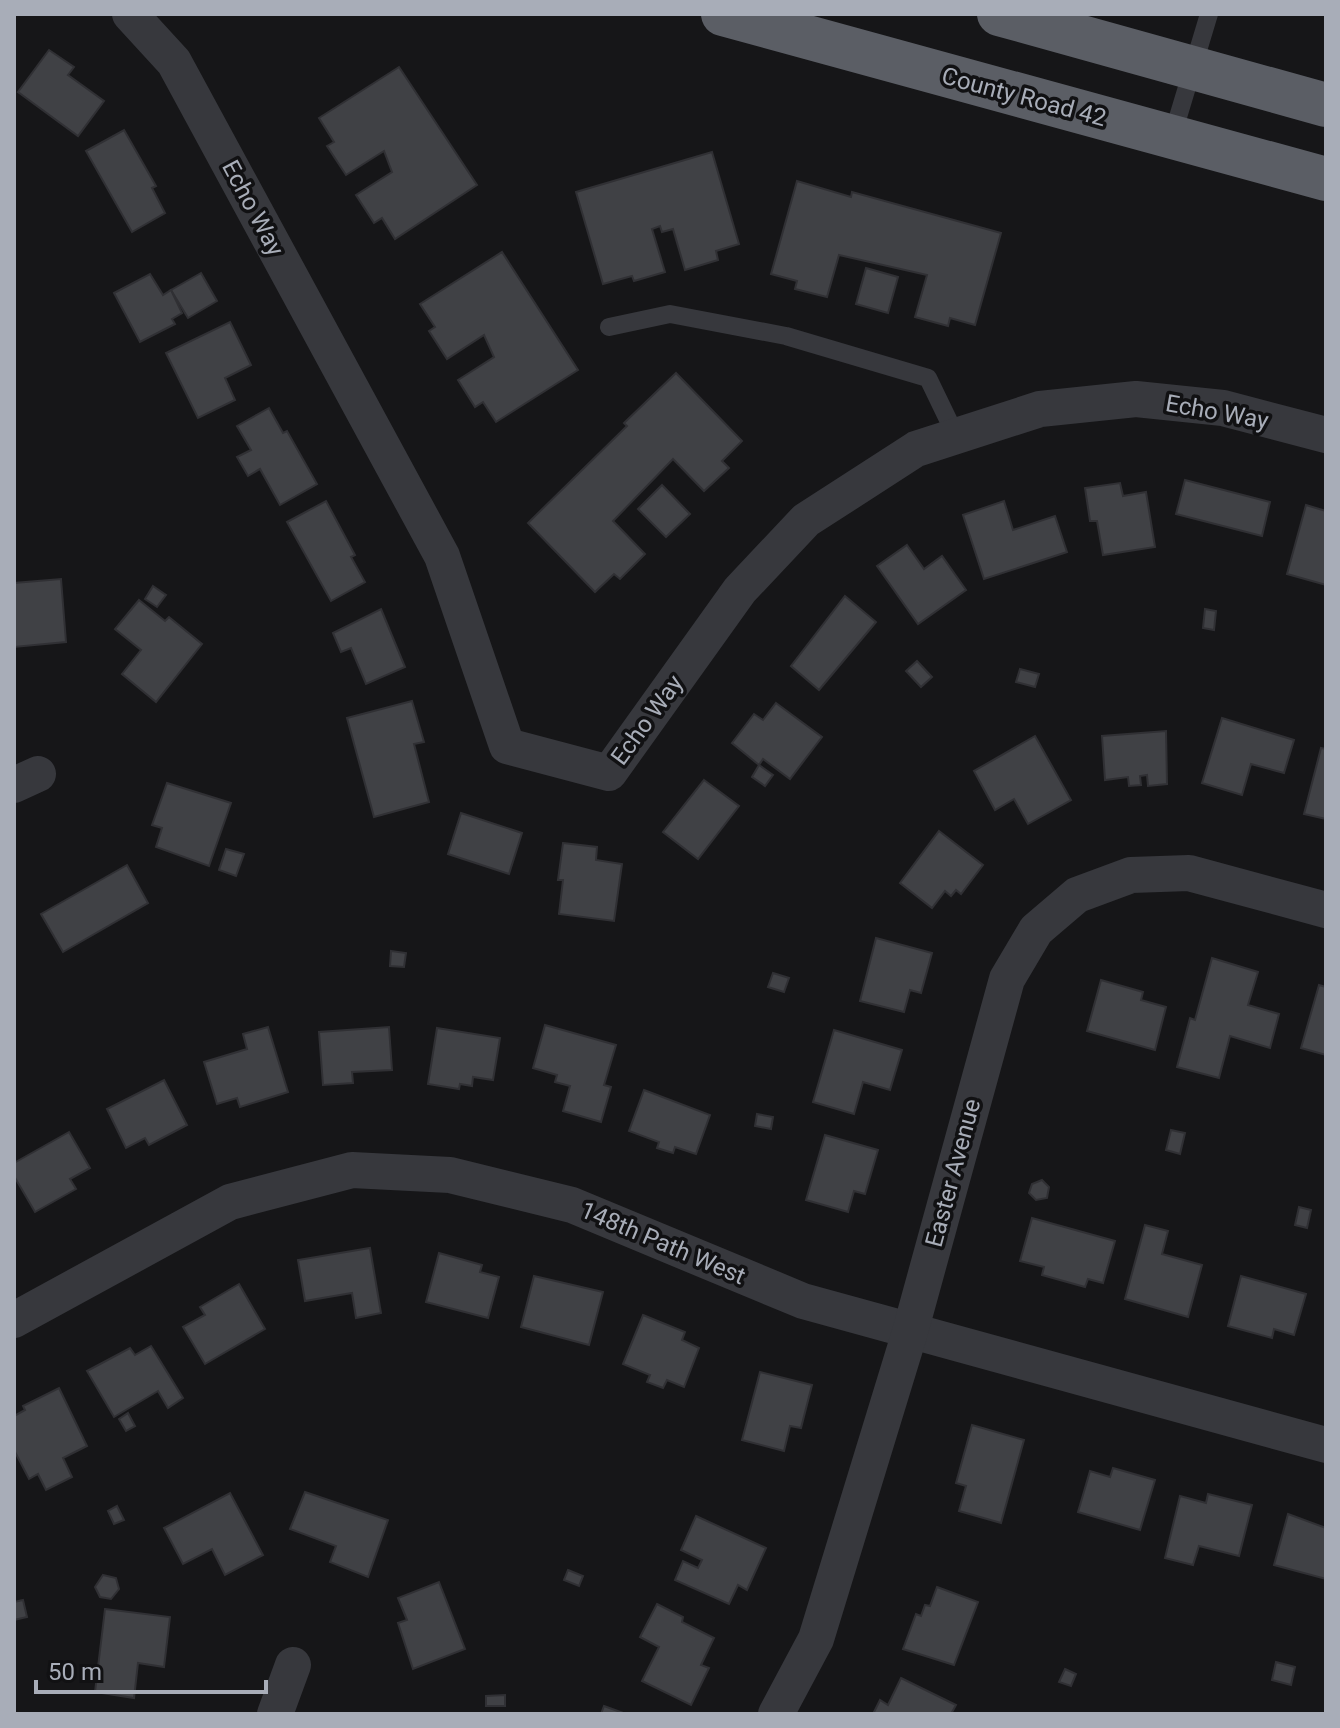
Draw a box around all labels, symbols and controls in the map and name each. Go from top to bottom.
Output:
street label: County Road 42 [939,62,1109,132]
street label: Echo Way [216,156,290,261]
street label: Echo Way [1163,389,1271,435]
street label: Echo Way [605,669,689,770]
street label: Easter Avenue [920,1096,986,1250]
street label: 148th Path West [576,1196,750,1290]
scale bar [36,1644,266,1694]
text: 50 m [48,1658,102,1686]

